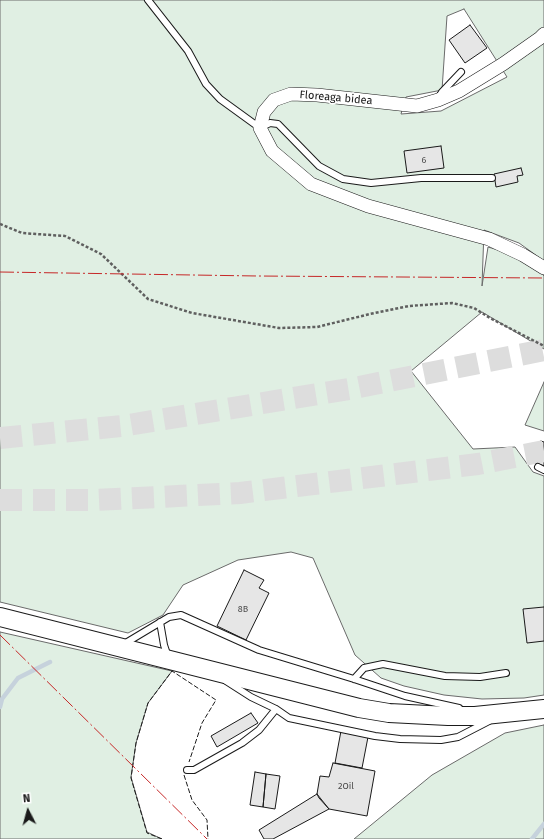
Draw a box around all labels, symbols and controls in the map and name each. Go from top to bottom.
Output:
street label: Floreaga bidea [299,88,373,108]
house number: 6 [422,155,426,165]
house number: 8B [238,604,248,614]
house number: 2Oil [338,781,354,791]
north arrow [8,791,48,831]
text: N [22,792,31,805]

